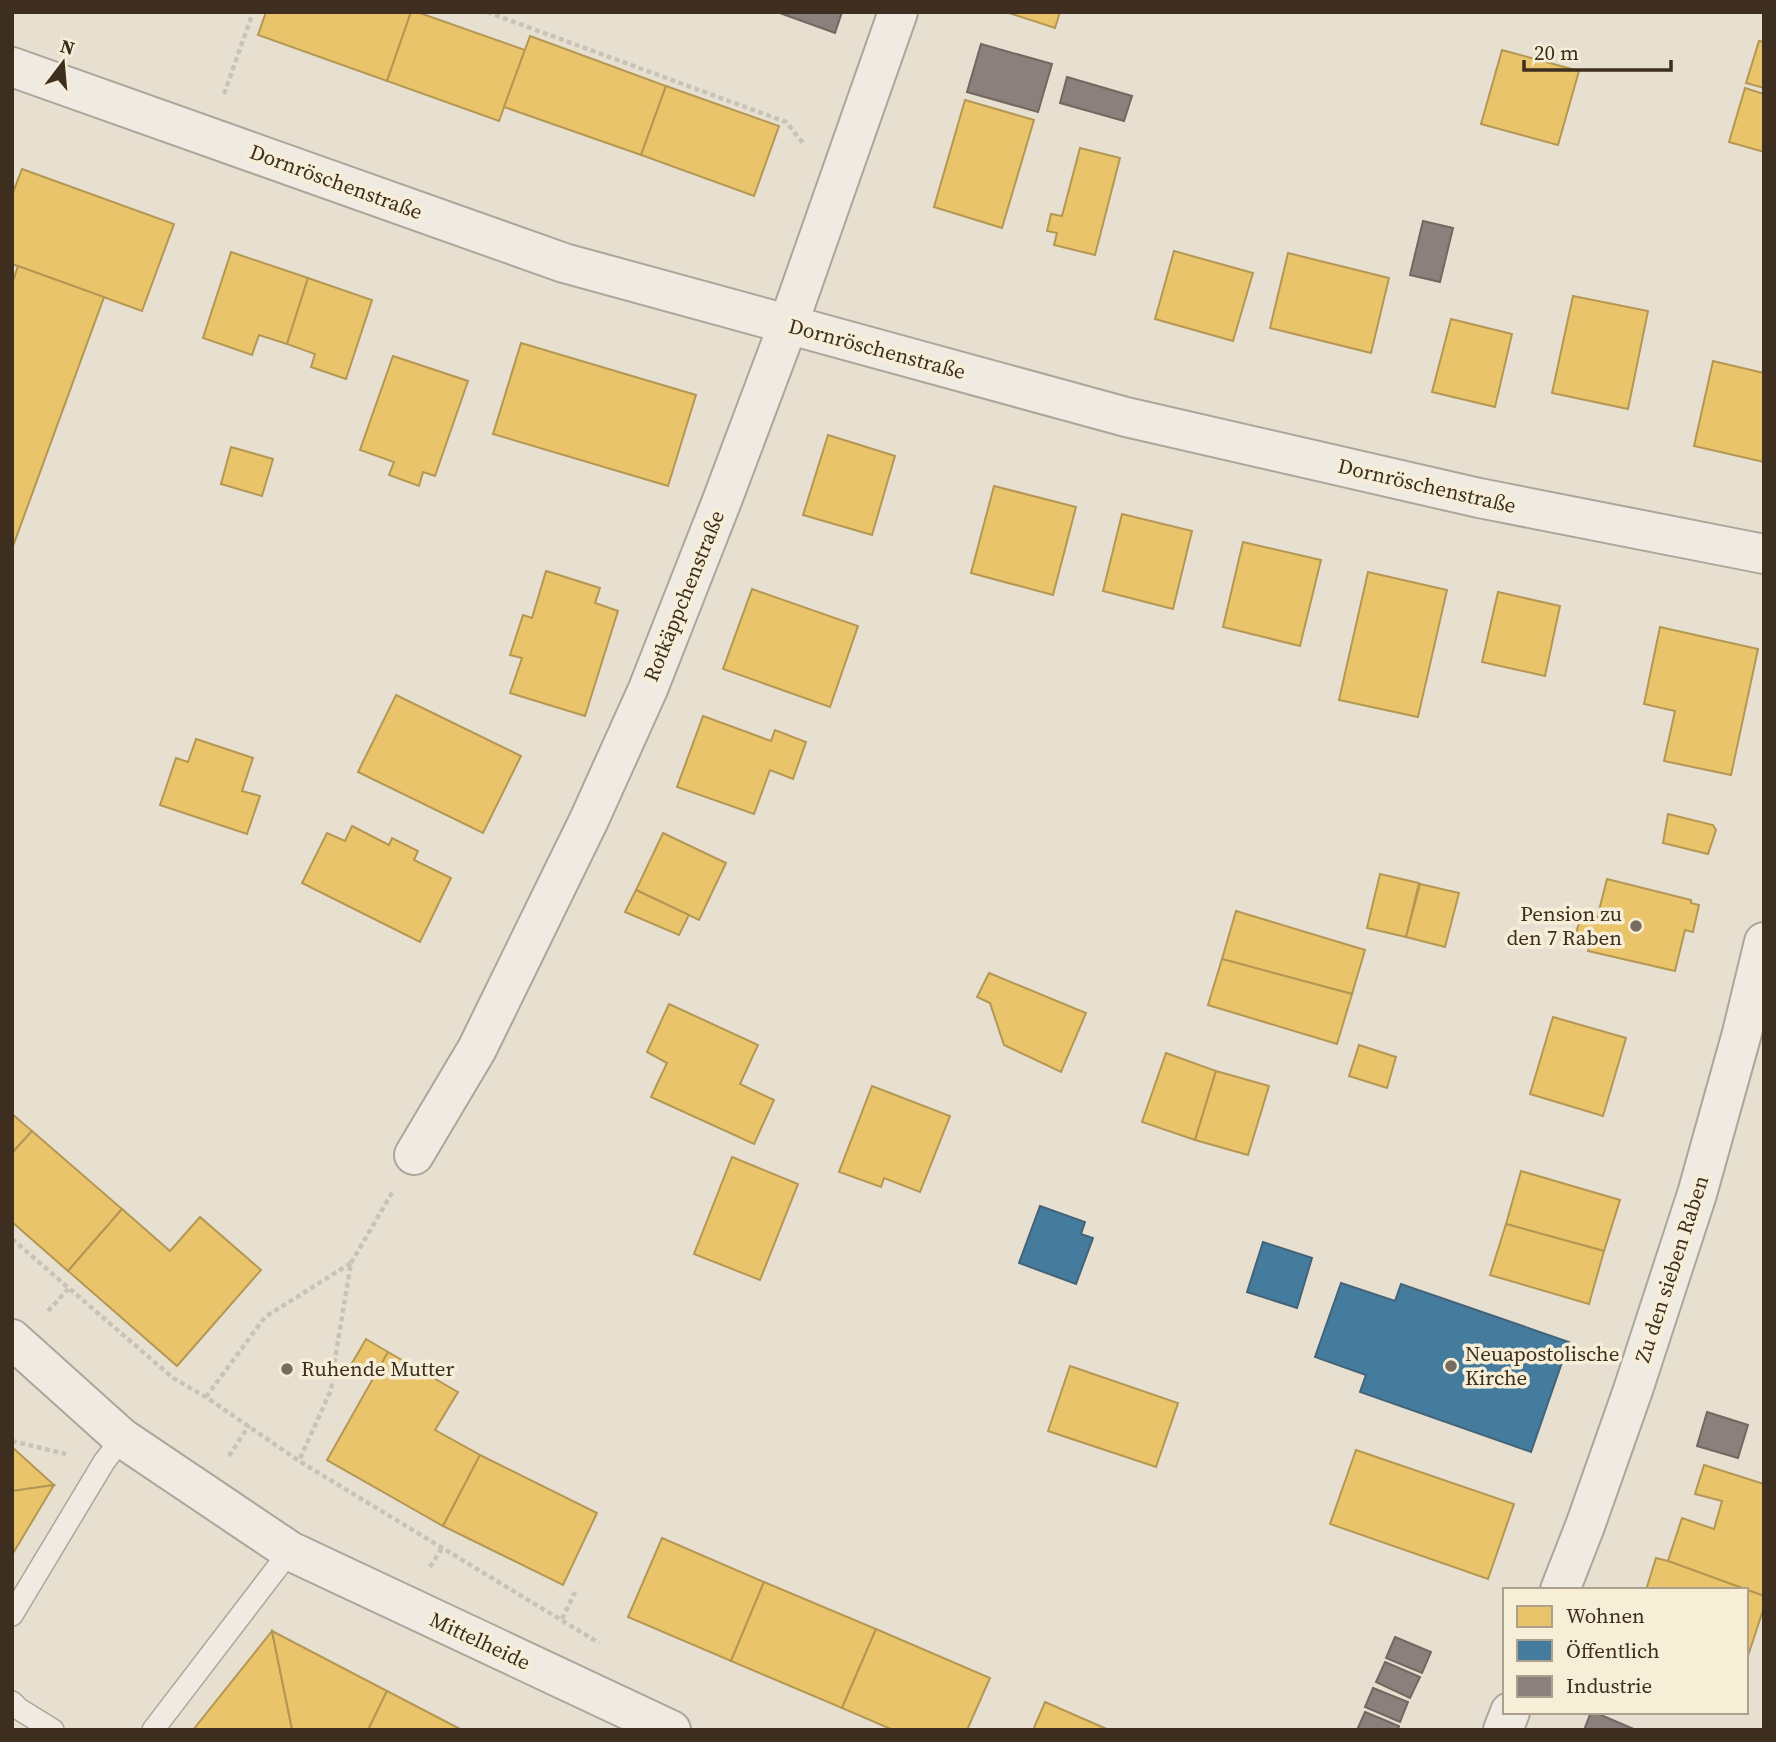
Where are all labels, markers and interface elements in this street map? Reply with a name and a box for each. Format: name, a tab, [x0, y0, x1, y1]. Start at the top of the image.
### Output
north arrow	[28, 28, 98, 98]
scale bar	[1524, 28, 1671, 72]
text: N	[57, 32, 78, 61]
text: 20 m	[1534, 38, 1579, 67]
street label: Dornröschenstraße	[246, 137, 427, 226]
street label: Dornröschenstraße	[786, 311, 969, 386]
street label: Dornröschenstraße	[1335, 451, 1519, 520]
street label: Rotkäppchenstraße	[636, 506, 731, 686]
place label: Pension zu den 7 Raben	[1506, 899, 1622, 952]
marker: Pension zu den 7 Raben	[1628, 918, 1644, 934]
street label: Zu den sieben Raben	[1628, 1171, 1716, 1366]
place label: Neuapostolische Kirche	[1465, 1339, 1619, 1392]
place label: Ruhende Mutter	[301, 1354, 455, 1383]
marker: Neuapostolische Kirche	[1443, 1358, 1459, 1374]
marker: Ruhende Mutter	[279, 1361, 295, 1377]
legend	[1503, 1588, 1748, 1714]
text: Wohnen	[1566, 1601, 1645, 1630]
street label: Mittelheide	[425, 1605, 535, 1677]
text: Öffentlich	[1566, 1636, 1660, 1665]
text: Industrie	[1566, 1671, 1652, 1700]

